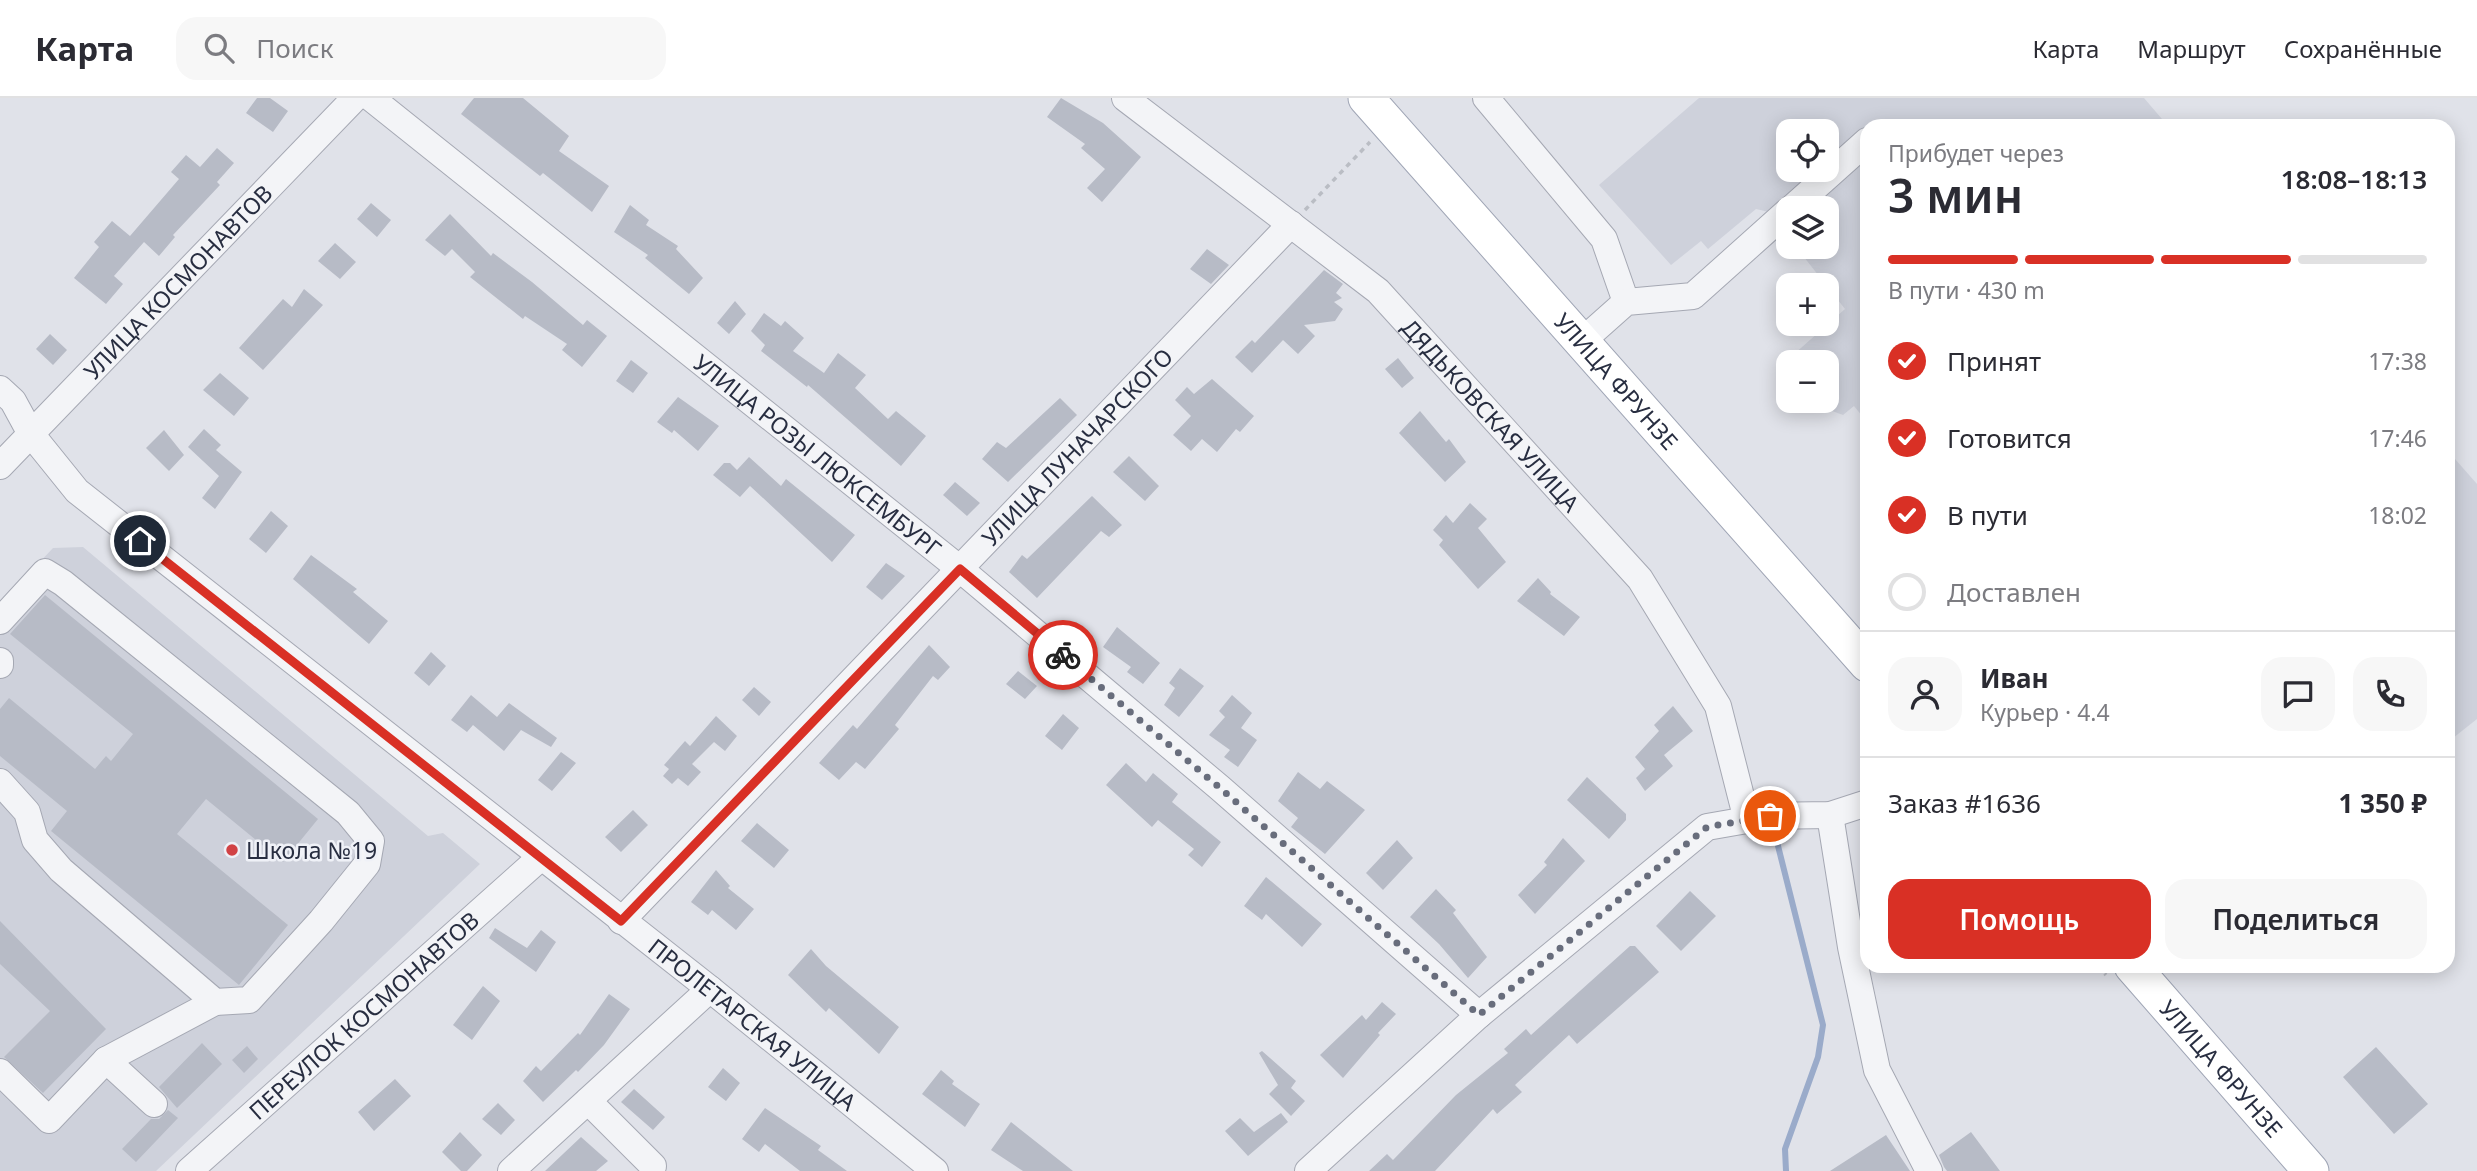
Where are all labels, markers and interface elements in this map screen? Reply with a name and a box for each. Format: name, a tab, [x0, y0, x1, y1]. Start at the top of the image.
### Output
search box	[176, 17, 666, 80]
text: Карта	[35, 26, 134, 71]
icon: search	[200, 29, 238, 67]
text: Поиск	[256, 30, 333, 66]
text: Карта	[2032, 32, 2099, 65]
text: Маршрут	[2137, 32, 2246, 65]
text: Сохранённые	[2284, 32, 2442, 65]
map controls	[1776, 119, 1839, 413]
button: locate	[1776, 119, 1839, 182]
text: Прибудет через	[1888, 137, 2064, 169]
text: 18:08–18:13	[2281, 161, 2427, 197]
text: 3 мин	[1888, 164, 2023, 226]
street label: УЛИЦА КОСМОНАВТОВ	[76, 177, 279, 386]
button: layers	[1776, 196, 1839, 259]
button: +	[1776, 273, 1839, 336]
text: В пути · 430 m	[1888, 274, 2045, 306]
street label: УЛИЦА ФРУНЗЕ	[1547, 306, 1686, 456]
street label: ДЯДЬКОВСКАЯ УЛИЦА	[1395, 312, 1587, 519]
street label: УЛИЦА ЛУНАЧАРСКОГО	[974, 341, 1180, 552]
icon: check	[1888, 342, 1926, 380]
text: Принят	[1947, 343, 2041, 379]
text: 17:38	[2368, 345, 2427, 377]
street label: УЛИЦА РОЗЫ ЛЮКСЕМБУРГ	[687, 346, 948, 564]
button: −	[1776, 350, 1839, 413]
icon: check	[1888, 419, 1926, 457]
text: Готовится	[1947, 420, 2072, 456]
text: 17:46	[2368, 422, 2427, 454]
icon: check	[1888, 496, 1926, 534]
text: В пути	[1947, 497, 2028, 533]
text: 18:02	[2368, 499, 2427, 531]
pin	[110, 511, 170, 571]
icon: home	[121, 522, 159, 560]
text: Доставлен	[1947, 574, 2081, 610]
courier	[1028, 620, 1098, 690]
icon: bike	[1044, 636, 1082, 674]
button: person	[1888, 657, 1962, 731]
button: chat	[2261, 657, 2335, 731]
button: phone	[2353, 657, 2427, 731]
text: Иван	[1980, 660, 2049, 696]
text: Курьер · 4.4	[1980, 696, 2110, 728]
text: Заказ #1636	[1888, 785, 2041, 821]
text: 1 350 ₽	[2338, 785, 2427, 821]
pin	[1740, 786, 1800, 846]
icon: bag	[1751, 797, 1789, 835]
place label: Школа №19	[246, 834, 377, 866]
marker: Школа №19	[224, 842, 240, 858]
button: Помощь	[1888, 879, 2151, 959]
button: Поделиться	[2165, 879, 2427, 959]
street label: ПЕРЕУЛОК КОСМОНАВТОВ	[242, 904, 486, 1127]
street label: ПРОЛЕТАРСКАЯ УЛИЦА	[642, 931, 864, 1118]
street label: УЛИЦА ФРУНЗЕ	[2153, 993, 2290, 1144]

